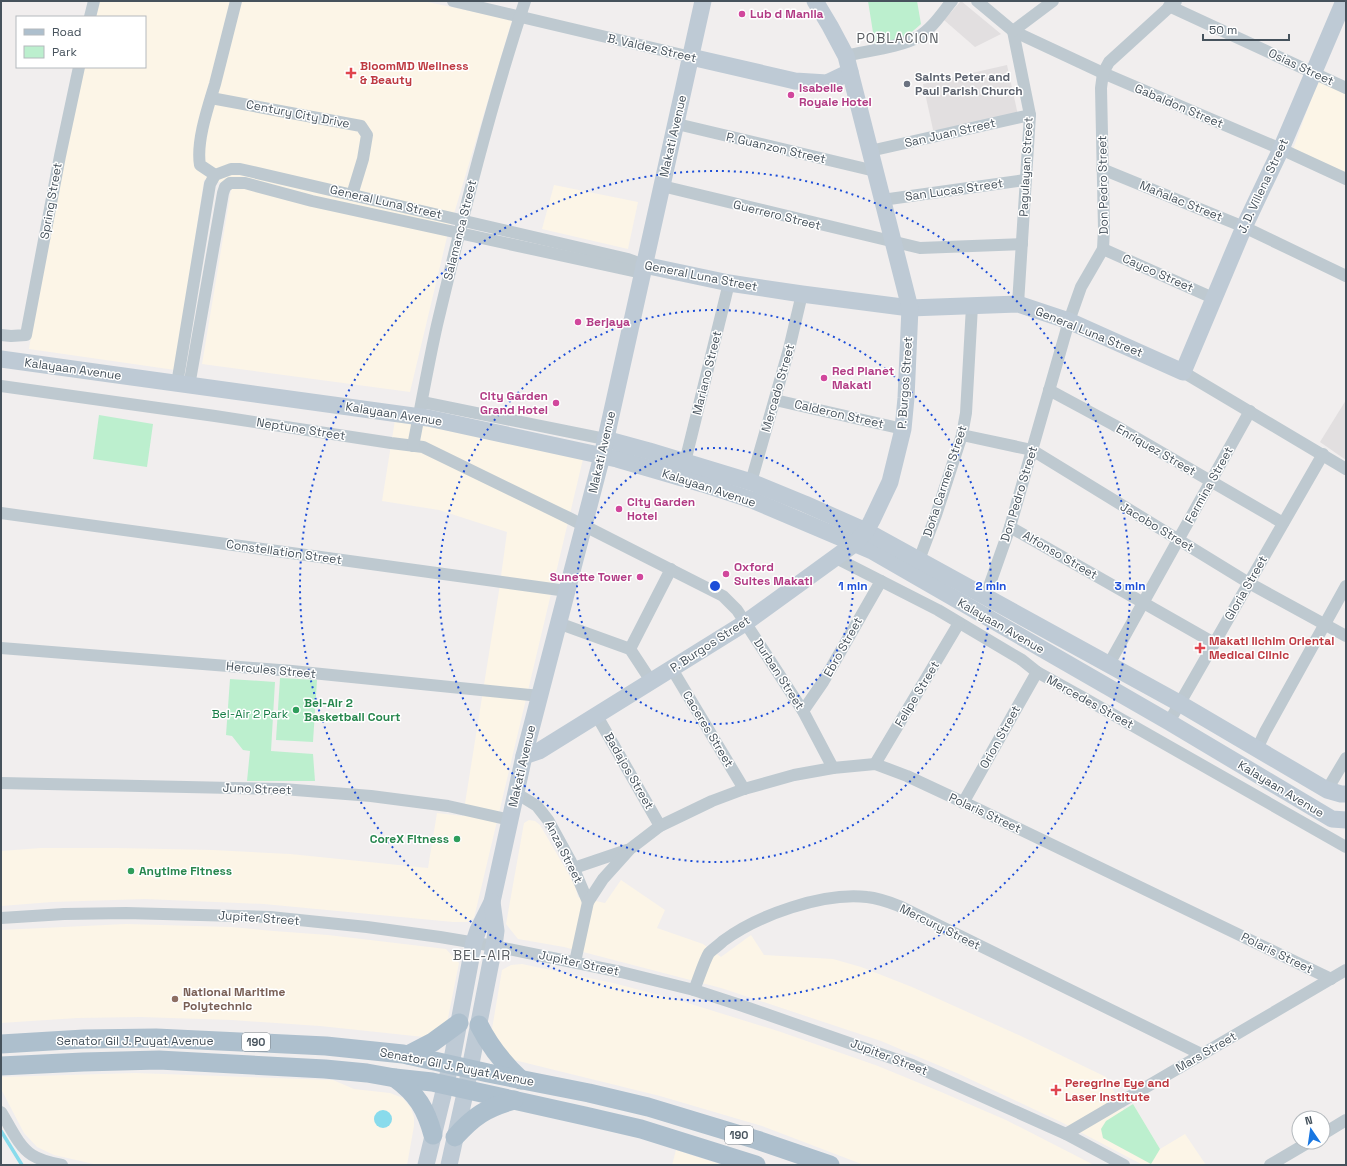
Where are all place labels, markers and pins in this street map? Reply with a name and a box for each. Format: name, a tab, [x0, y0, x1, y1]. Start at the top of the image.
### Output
place label: Lub d Manila	[750, 6, 824, 22]
marker: Lub d Manila	[737, 9, 747, 19]
place label: BloomMD Wellness & Beauty	[360, 58, 469, 88]
marker: BloomMD Wellness & Beauty	[345, 67, 357, 79]
place label: Saints Peter and Paul Parish Church	[915, 69, 1023, 99]
marker: Saints Peter and Paul Parish Church	[902, 79, 912, 89]
place label: Isabelle Royale Hotel	[799, 80, 872, 110]
marker: Isabelle Royale Hotel	[786, 90, 796, 100]
place label: Berjaya	[586, 314, 630, 330]
marker: Berjaya	[573, 317, 583, 327]
place label: Red Planet Makati	[832, 363, 894, 393]
marker: Red Planet Makati	[819, 373, 829, 383]
place label: City Garden Grand Hotel	[480, 388, 548, 418]
marker: City Garden Grand Hotel	[551, 398, 561, 408]
place label: City Garden Hotel	[627, 494, 695, 524]
marker: City Garden Hotel	[614, 504, 624, 514]
place label: Oxford Suites Makati	[734, 559, 813, 589]
place label: Sunette Tower	[550, 569, 632, 585]
marker: Oxford Suites Makati	[721, 569, 731, 579]
marker: Sunette Tower	[635, 572, 645, 582]
centre of rings	[708, 579, 722, 593]
place label: Makati Ilchim Oriental Medical Clinic	[1209, 633, 1334, 663]
marker: Makati Ilchim Oriental Medical Clinic	[1194, 642, 1206, 654]
place label: Bel-Air 2 Basketball Court	[304, 695, 400, 725]
marker: Bel-Air 2 Basketball Court	[291, 705, 301, 715]
place label: CoreX Fitness	[370, 831, 449, 847]
marker: CoreX Fitness	[452, 834, 462, 844]
place label: Anytime Fitness	[139, 863, 232, 879]
marker: Anytime Fitness	[126, 866, 136, 876]
place label: National Maritime Polytechnic	[183, 984, 285, 1014]
marker: National Maritime Polytechnic	[170, 994, 180, 1004]
place label: Peregrine Eye and Laser Institute	[1065, 1075, 1169, 1105]
marker: Peregrine Eye and Laser Institute	[1050, 1084, 1062, 1096]

